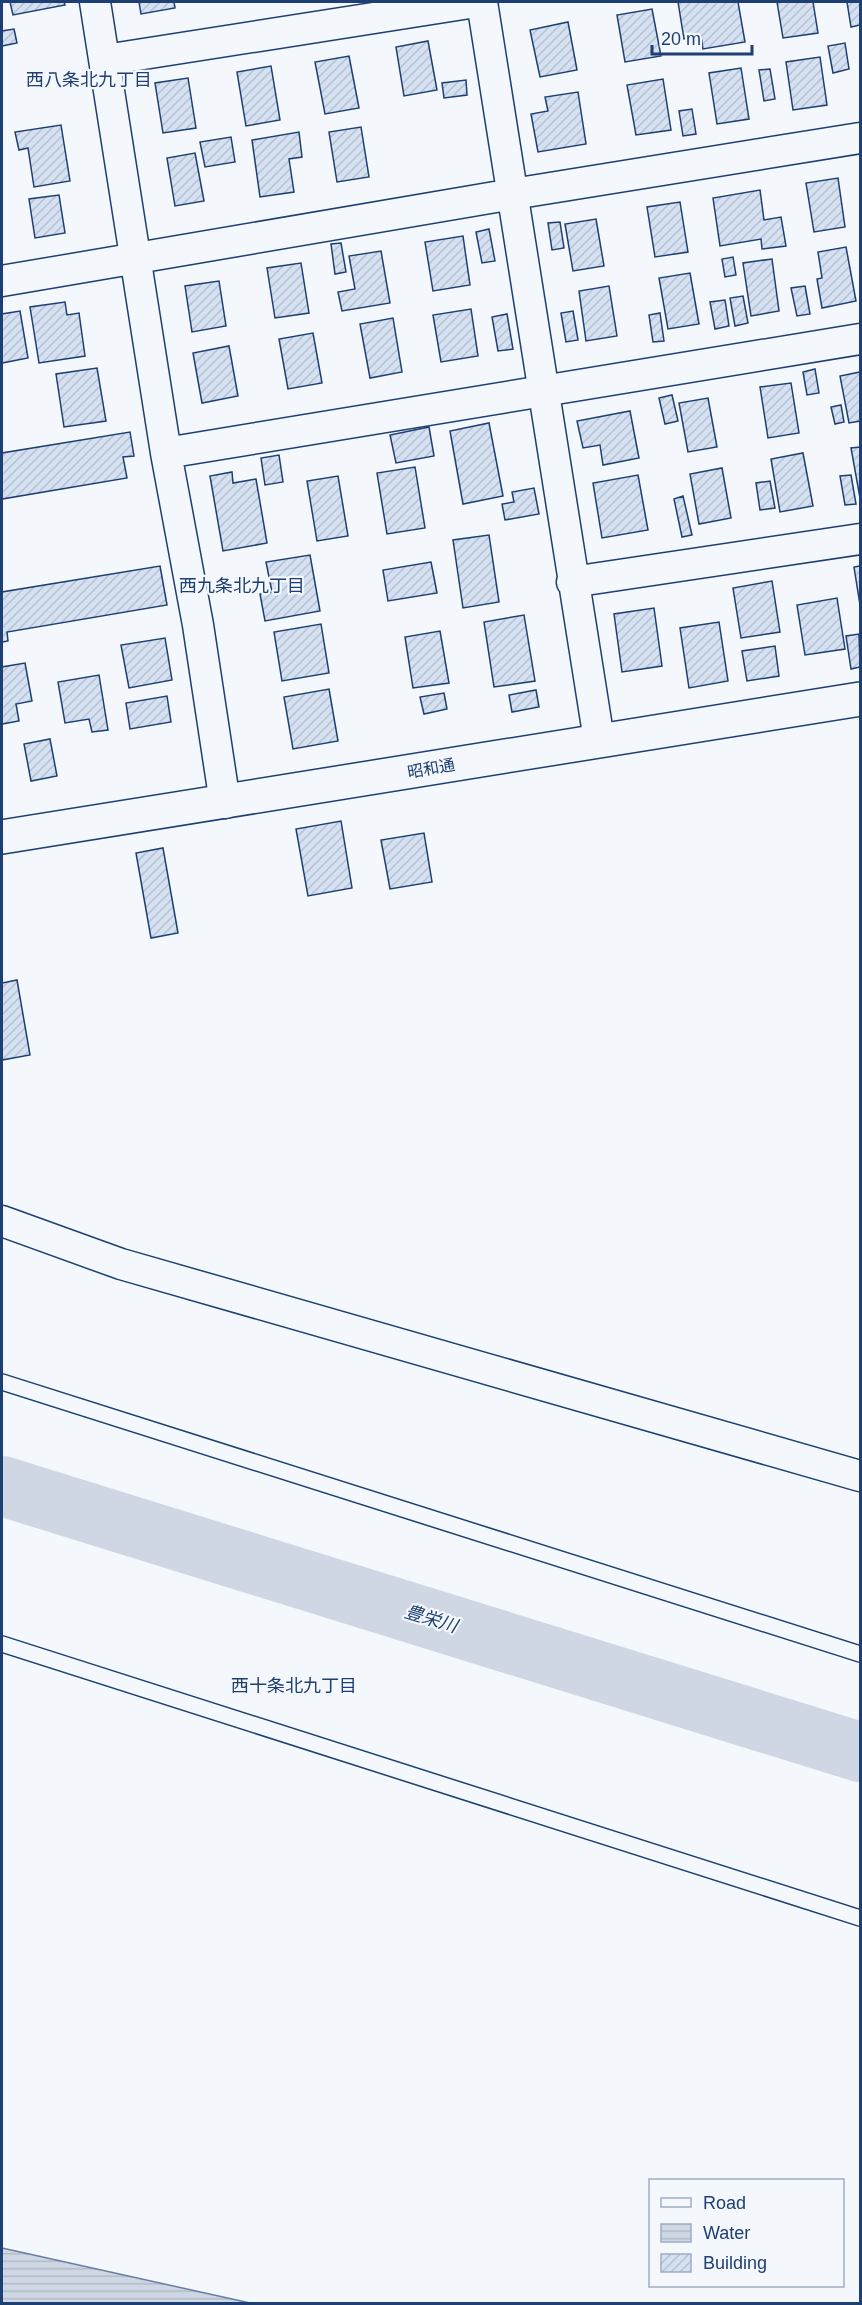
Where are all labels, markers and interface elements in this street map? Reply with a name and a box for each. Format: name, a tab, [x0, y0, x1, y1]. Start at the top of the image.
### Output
scale bar	[652, 18, 752, 56]
text: 20 m	[661, 29, 701, 49]
district label: 西八条北九丁目	[26, 70, 152, 90]
district label: 西九条北九丁目	[179, 576, 305, 596]
street label: 昭和通	[406, 756, 456, 781]
water label: 豊栄川	[402, 1602, 462, 1637]
district label: 西十条北九丁目	[231, 1676, 357, 1696]
legend	[649, 2179, 844, 2287]
text: Road	[703, 2193, 746, 2213]
text: Water	[703, 2223, 750, 2243]
text: Building	[703, 2253, 767, 2273]

